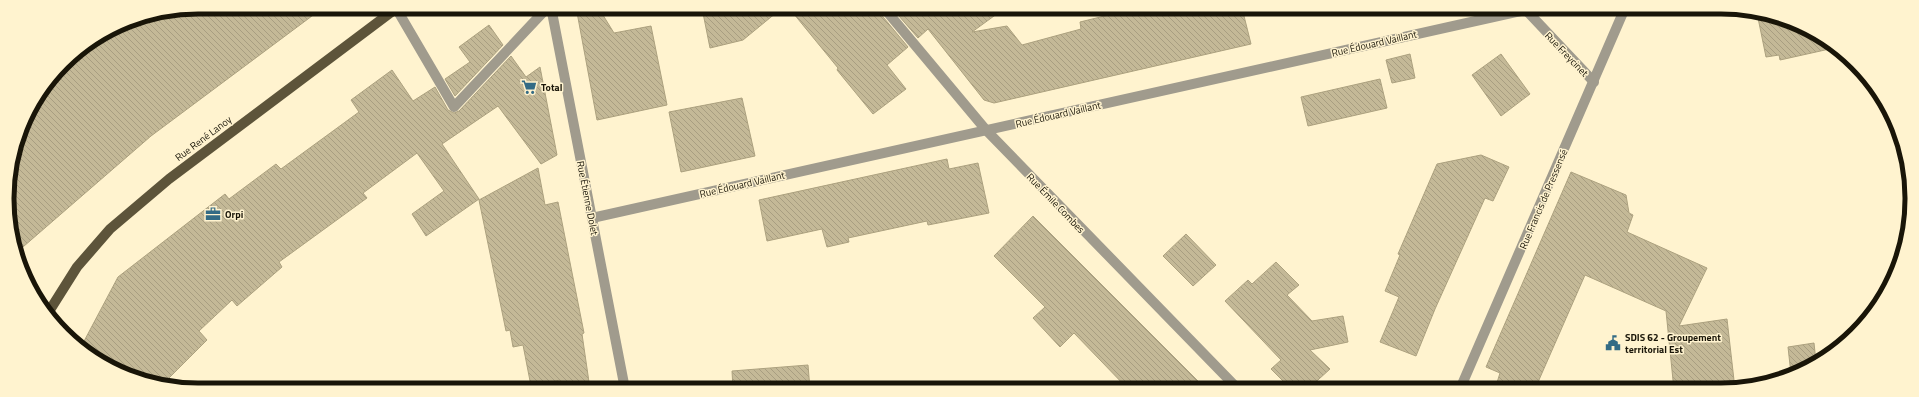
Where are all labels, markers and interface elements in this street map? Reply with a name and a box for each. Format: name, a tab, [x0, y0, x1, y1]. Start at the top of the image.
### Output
street label: Rue Édouard Vaillant	[1330, 26, 1419, 61]
street label: Rue Freycinet	[1541, 29, 1592, 81]
supermarket icon: Total	[520, 78, 538, 96]
place label: Total	[541, 80, 563, 95]
street label: Rue Édouard Vaillant	[1014, 97, 1103, 132]
street label: Rue René Lanoy	[172, 112, 235, 165]
street label: Rue Francis de Pressensé	[1516, 147, 1571, 252]
street label: Rue Étienne Dolet	[573, 160, 602, 237]
street label: Rue Édouard Vaillant	[698, 167, 787, 202]
street label: Rue Émile Combes	[1023, 170, 1088, 237]
office icon: Orpi	[204, 205, 222, 223]
place label: Orpi	[225, 207, 243, 222]
place label: SDIS 62 - Groupement territorial Est	[1625, 330, 1721, 357]
public building icon: SDIS 62 - Groupement territorial Est	[1604, 334, 1622, 352]

